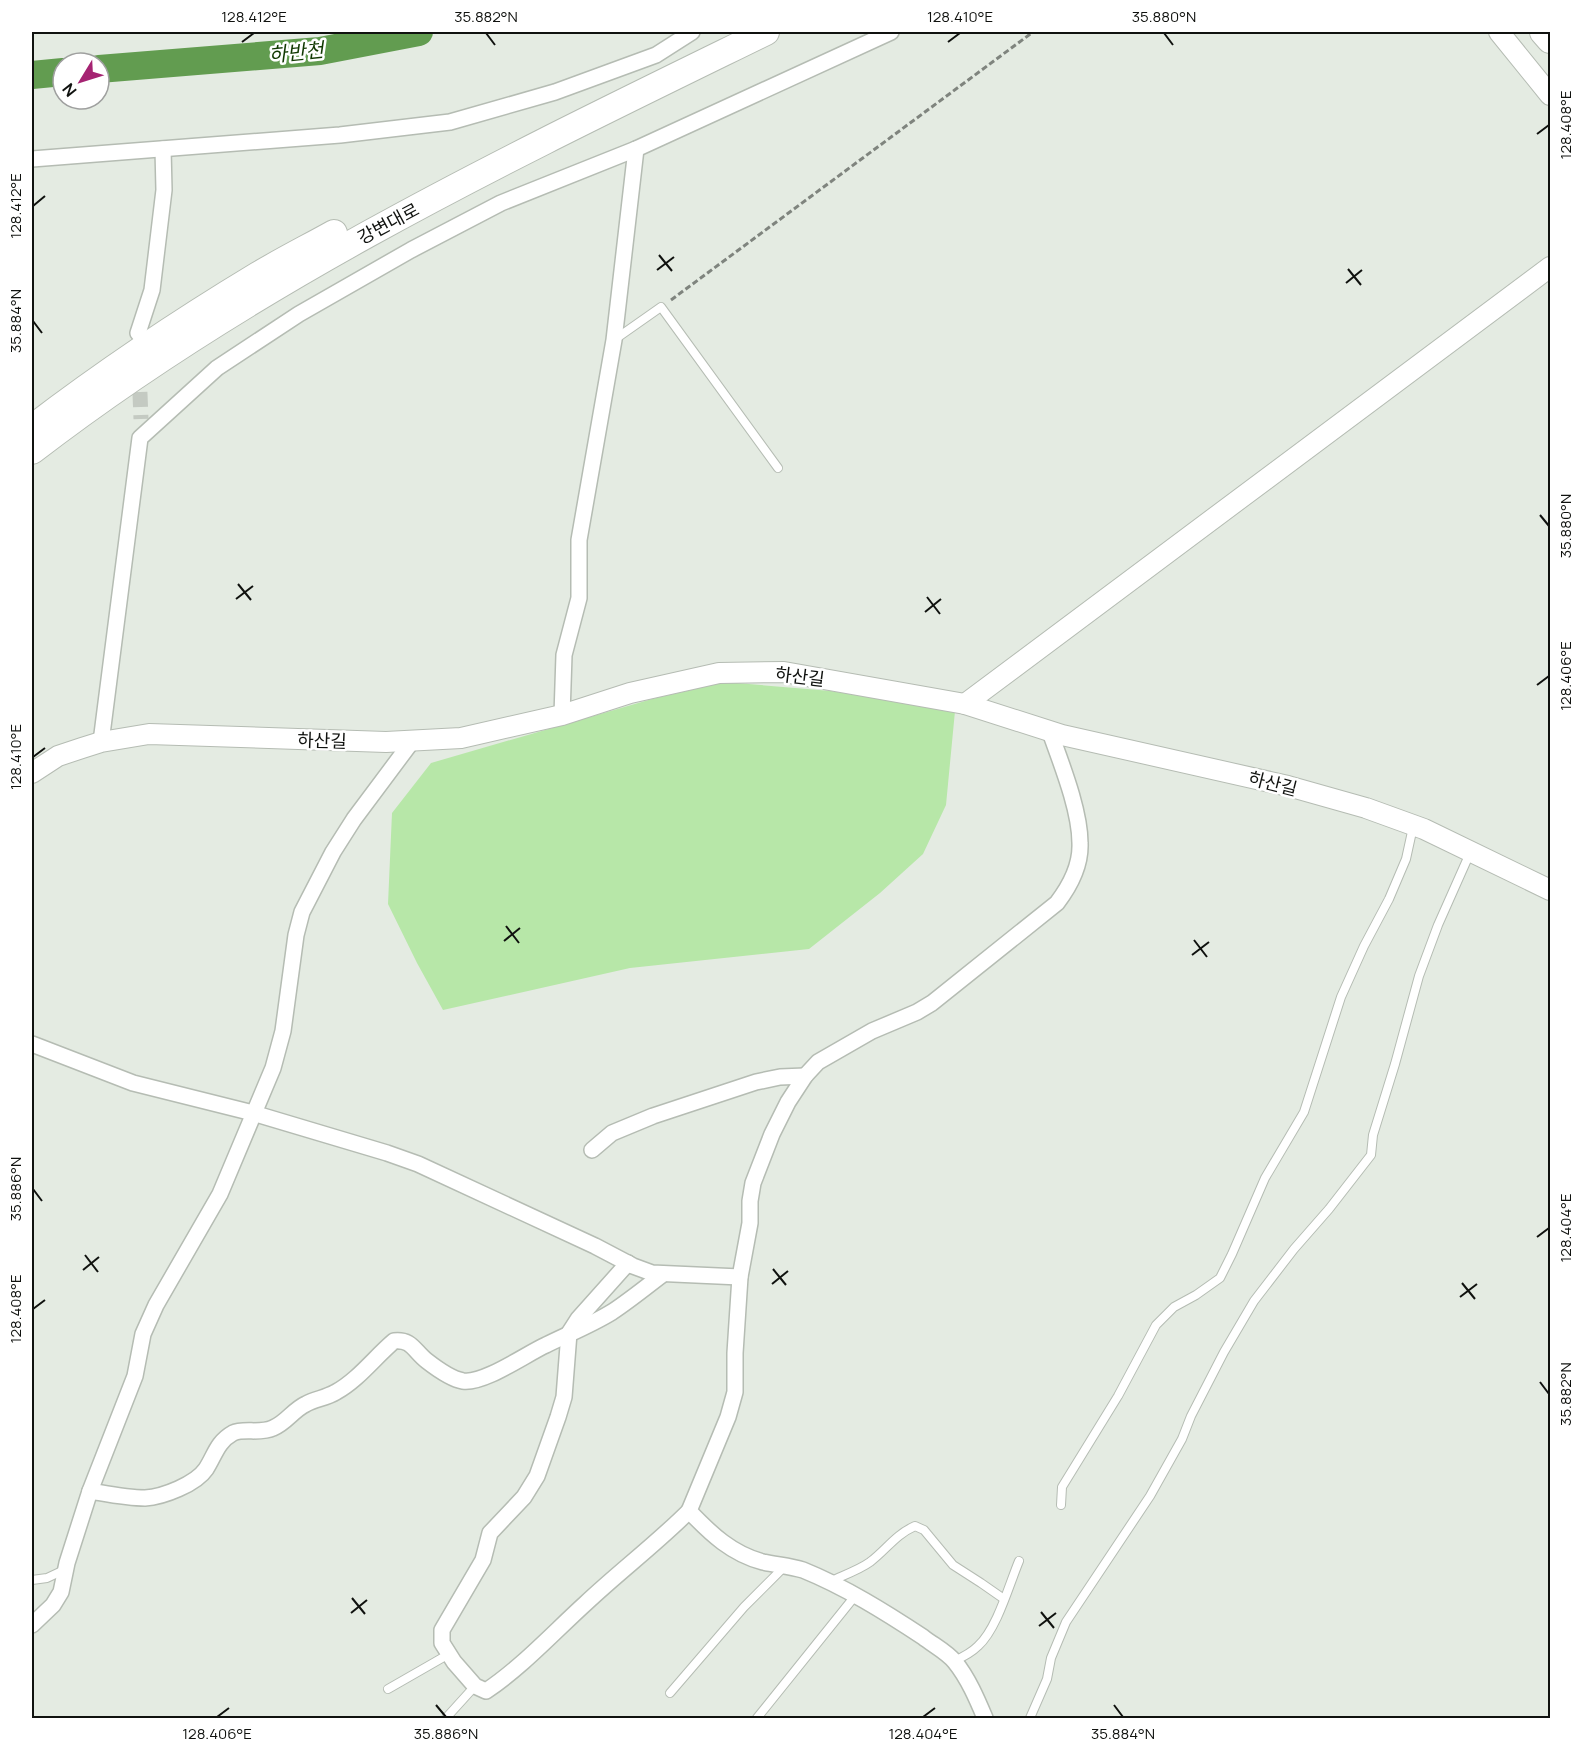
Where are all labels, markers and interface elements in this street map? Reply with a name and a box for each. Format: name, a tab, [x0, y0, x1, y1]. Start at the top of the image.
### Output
text: 128.412°E	[221, 6, 287, 27]
text: 35.882°N	[454, 6, 518, 27]
text: 128.410°E	[927, 6, 993, 27]
text: 35.880°N	[1132, 6, 1196, 27]
water label: 하반천	[267, 35, 327, 68]
north arrow	[51, 51, 111, 111]
text: N	[57, 79, 81, 102]
text: 128.408°E	[1555, 91, 1576, 159]
text: 128.412°E	[5, 173, 26, 239]
street label: 강변대로	[353, 197, 423, 249]
text: 35.884°N	[5, 289, 26, 353]
text: 35.880°N	[1555, 494, 1576, 558]
text: 128.406°E	[1555, 641, 1576, 711]
street label: 하산길	[774, 661, 826, 691]
text: 128.410°E	[5, 724, 26, 790]
street label: 하산길	[297, 727, 347, 753]
street label: 하산길	[1246, 765, 1300, 801]
text: 35.886°N	[5, 1157, 26, 1221]
text: 128.404°E	[1555, 1193, 1576, 1263]
text: 128.408°E	[5, 1275, 26, 1343]
text: 35.882°N	[1555, 1362, 1576, 1426]
text: 128.406°E	[182, 1723, 252, 1744]
text: 35.886°N	[414, 1723, 478, 1744]
text: 128.404°E	[888, 1723, 958, 1744]
text: 35.884°N	[1091, 1723, 1155, 1744]

